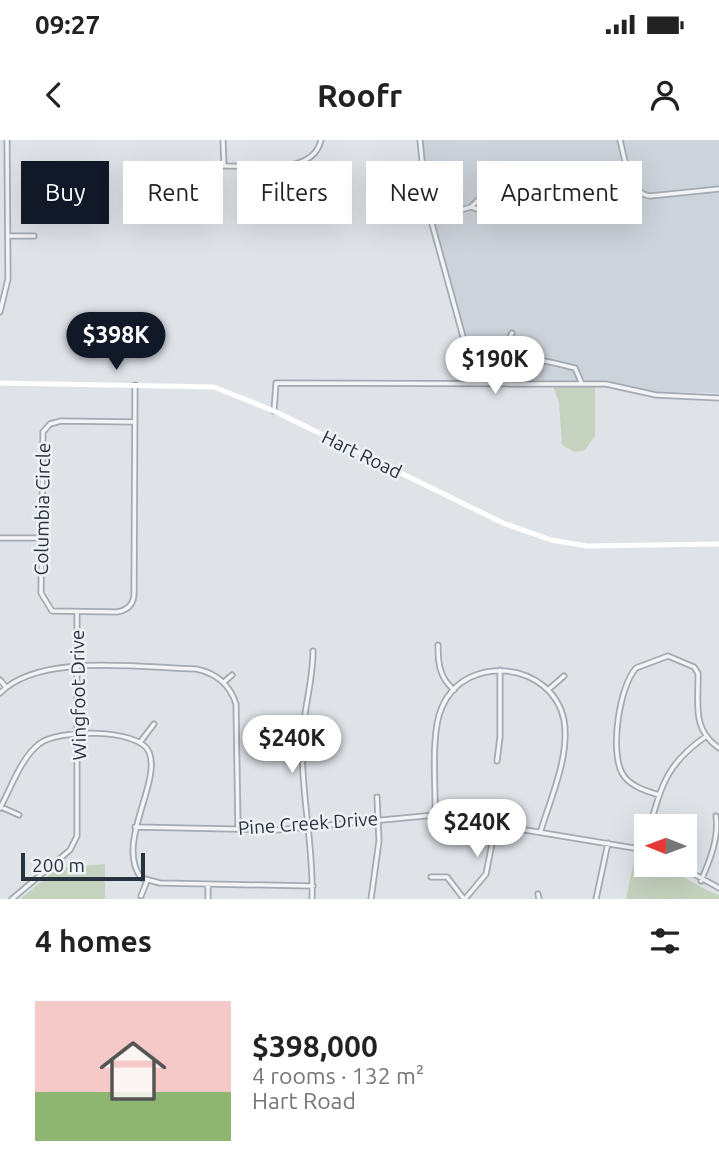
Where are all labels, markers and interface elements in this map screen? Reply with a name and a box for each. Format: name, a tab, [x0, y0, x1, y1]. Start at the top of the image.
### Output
text: 09:27	[35, 10, 100, 39]
icon: back	[35, 76, 73, 114]
icon: person	[646, 76, 684, 114]
text: Roofr	[317, 77, 402, 113]
chip: Buy	[21, 161, 109, 224]
chip: Rent	[123, 161, 223, 224]
chip: Filters	[237, 161, 352, 224]
chip: New	[366, 161, 463, 224]
chip: Apartment	[477, 161, 642, 224]
pin: $398K	[67, 313, 165, 372]
text: $398K	[82, 322, 150, 347]
pin: $190K	[446, 336, 544, 396]
text: $190K	[461, 346, 529, 371]
street label: Hart Road	[319, 425, 405, 483]
street label: Columbia Circle	[30, 443, 54, 575]
street label: Wingfoot Drive	[66, 630, 90, 760]
pin: $240K	[243, 716, 341, 775]
text: $240K	[258, 725, 326, 750]
pin: $240K	[428, 800, 526, 859]
street label: Pine Creek Drive	[237, 807, 379, 839]
text: $240K	[443, 809, 511, 834]
north arrow	[634, 814, 696, 877]
map controls	[634, 814, 697, 877]
scale bar	[21, 850, 145, 882]
text: 200 m	[32, 854, 85, 876]
icon: filters	[646, 922, 684, 960]
text: 4 homes	[35, 924, 152, 958]
icon: home	[91, 1029, 175, 1113]
text: $398,000	[252, 1029, 378, 1063]
text: 4 rooms · 132 m²	[252, 1063, 424, 1088]
text: Hart Road	[252, 1088, 356, 1113]

